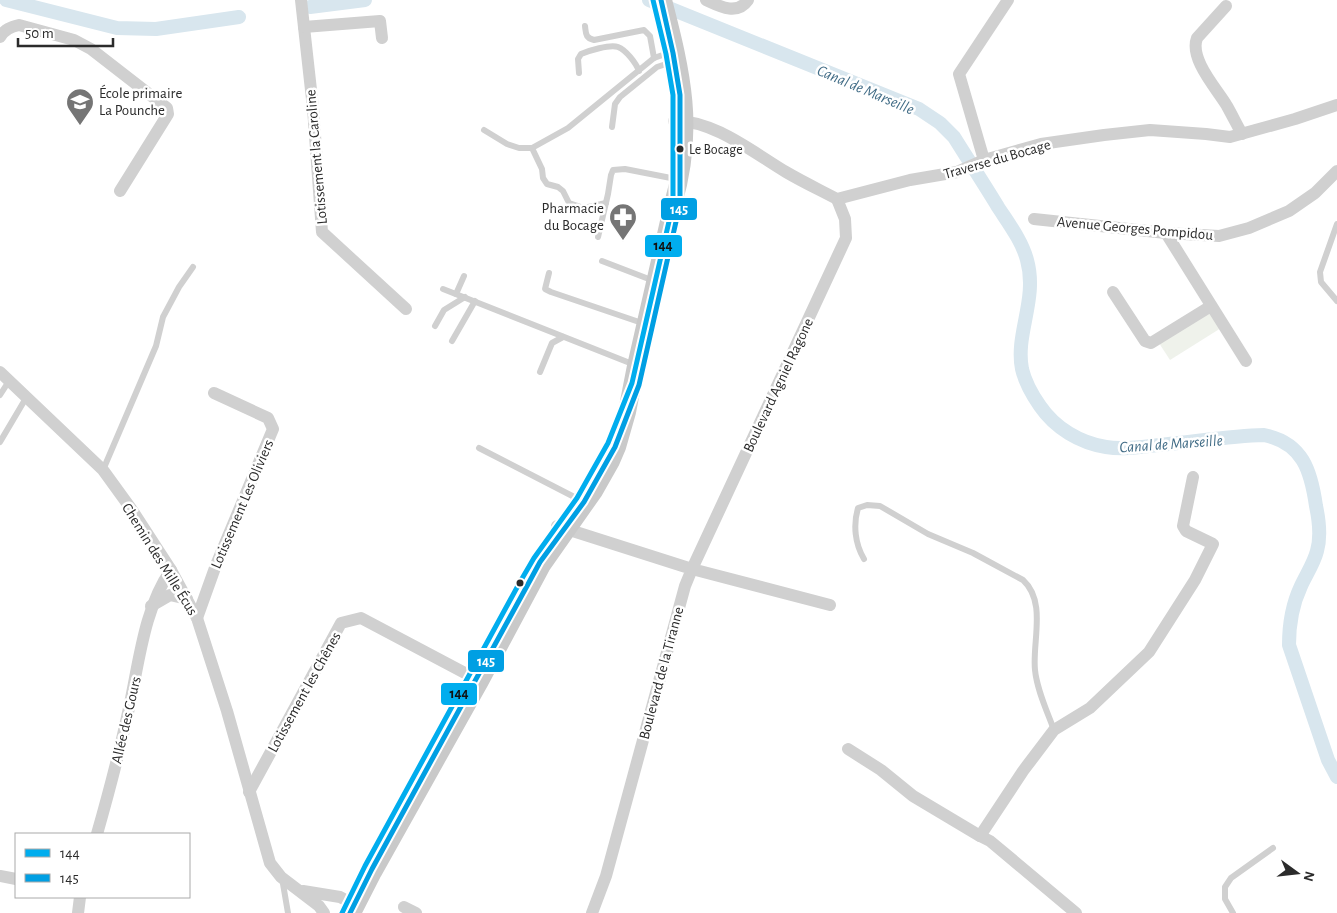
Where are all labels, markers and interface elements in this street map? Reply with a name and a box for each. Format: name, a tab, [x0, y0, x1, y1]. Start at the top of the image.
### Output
scale bar	[18, 15, 112, 47]
text: 50 m	[25, 26, 54, 41]
water label: Canal de Marseille	[815, 62, 916, 118]
place label: École primaire La Pounche	[99, 84, 182, 118]
school or university icon: École primaire La Pounche	[65, 87, 95, 126]
street label: Lotissement la Caroline	[303, 89, 330, 225]
street label: Traverse du Bocage	[942, 137, 1052, 182]
place label: Le Bocage	[689, 143, 743, 157]
marker: Le Bocage	[675, 144, 685, 154]
line badge: 145	[660, 197, 698, 221]
place label: Pharmacie du Bocage	[542, 201, 604, 233]
pharmacy icon: Pharmacie du Bocage	[608, 202, 638, 241]
text: 145	[670, 203, 688, 217]
street label: Avenue Georges Pompidou	[1056, 214, 1214, 243]
line badge: 144	[644, 234, 683, 258]
text: 144	[653, 239, 673, 253]
street label: Boulevard Agniel Ragone	[741, 316, 816, 455]
water label: Canal de Marseille	[1119, 432, 1223, 456]
street label: Lotissement Les Oliviers	[208, 437, 276, 571]
street label: Chemin des Mille Écus	[119, 499, 202, 618]
unlabelled marker	[515, 578, 525, 588]
street label: Boulevard de la Tiranne	[637, 605, 686, 741]
street label: Lotissement les Chênes	[265, 630, 344, 755]
line badge: 145	[467, 649, 505, 673]
text: 145	[477, 655, 495, 669]
street label: Allée des Gours	[109, 675, 144, 765]
line badge: 144	[440, 682, 478, 706]
text: 144	[449, 687, 469, 701]
legend	[15, 833, 190, 898]
text: 144	[60, 846, 80, 861]
north arrow	[1272, 848, 1322, 898]
text: N	[1301, 870, 1317, 883]
text: 145	[60, 871, 79, 886]

